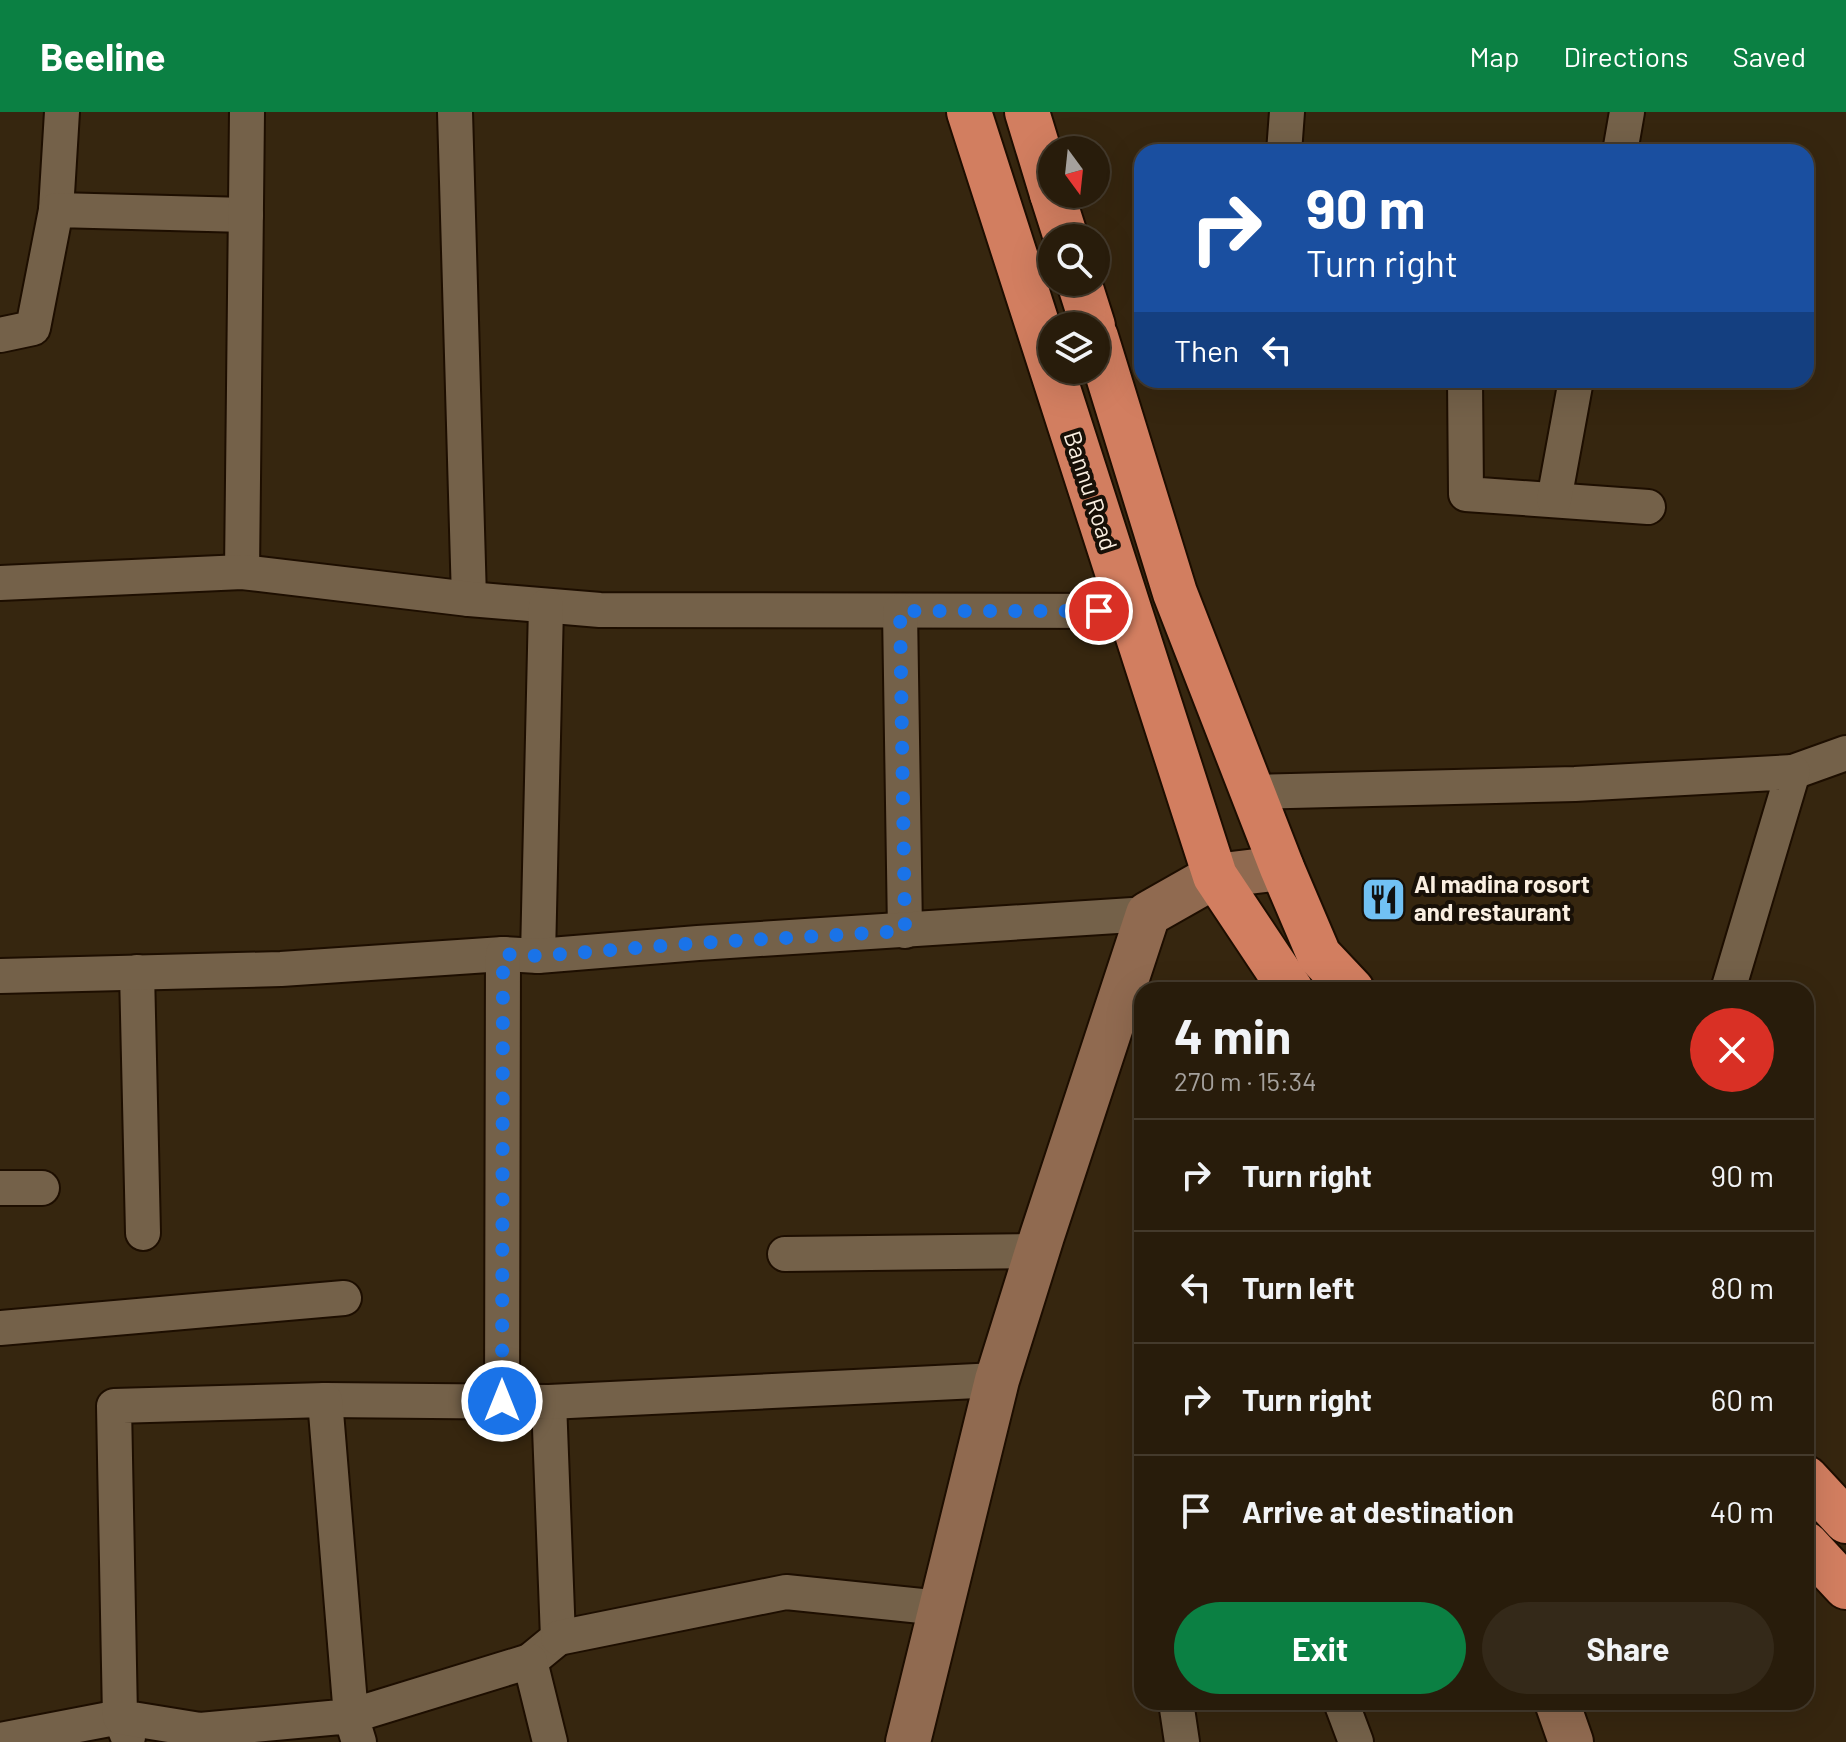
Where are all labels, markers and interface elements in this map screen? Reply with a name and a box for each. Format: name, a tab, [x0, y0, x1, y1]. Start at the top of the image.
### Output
text: Beeline	[40, 33, 165, 79]
text: Map	[1470, 39, 1519, 73]
text: Directions	[1563, 39, 1689, 73]
text: Saved	[1733, 39, 1806, 73]
north arrow	[1038, 136, 1110, 208]
map controls	[1038, 136, 1110, 384]
text: 90 m	[1306, 173, 1426, 240]
icon: right	[1174, 176, 1278, 280]
button: search	[1038, 224, 1110, 296]
text: Turn right	[1306, 241, 1458, 284]
button: layers	[1038, 312, 1110, 384]
icon: left	[1255, 328, 1299, 372]
text: Then	[1174, 332, 1239, 368]
street label: Bannu Road	[1059, 427, 1124, 554]
pin	[1065, 577, 1133, 645]
icon: arrive	[1077, 589, 1121, 633]
place label: Al madina rosort and restaurant	[1414, 869, 1590, 926]
restaurant icon: Al madina rosort and restaurant	[1359, 875, 1407, 923]
text: 4 min	[1174, 1006, 1291, 1064]
button: close	[1690, 1008, 1774, 1092]
text: 270 m · 15:34	[1174, 1065, 1316, 1096]
icon: right	[1174, 1153, 1218, 1197]
text: Turn right	[1242, 1157, 1372, 1193]
text: 90 m	[1711, 1157, 1774, 1193]
icon: left	[1174, 1265, 1218, 1309]
text: Turn left	[1242, 1269, 1355, 1305]
text: 80 m	[1711, 1269, 1774, 1305]
position arrow	[460, 1359, 544, 1443]
icon: right	[1174, 1377, 1218, 1421]
text: Turn right	[1242, 1381, 1372, 1417]
text: 60 m	[1711, 1381, 1774, 1417]
icon: arrive	[1174, 1489, 1218, 1533]
text: Arrive at destination	[1242, 1493, 1514, 1529]
text: 40 m	[1710, 1493, 1774, 1529]
button: Exit	[1174, 1602, 1466, 1694]
button: Share	[1482, 1602, 1774, 1694]

